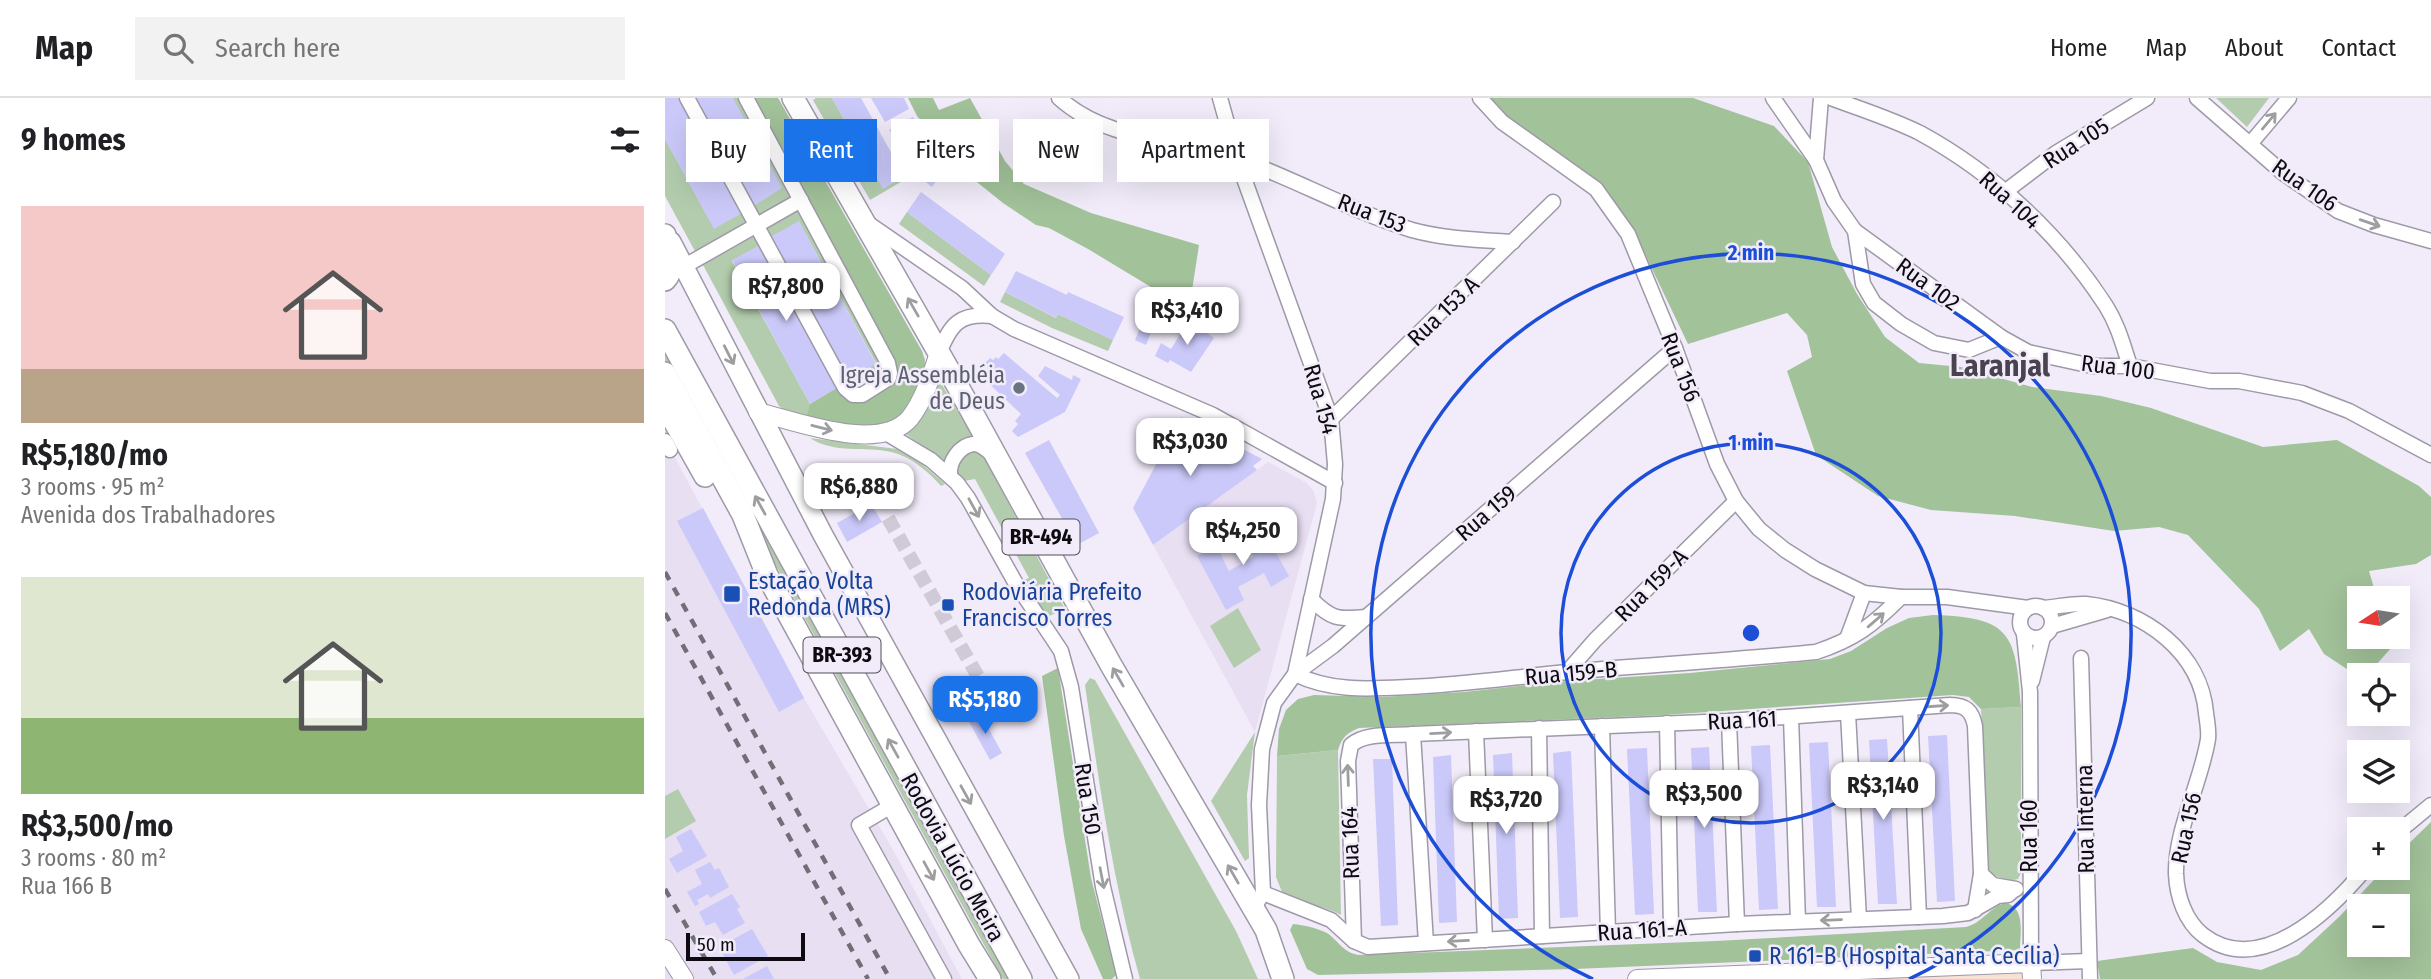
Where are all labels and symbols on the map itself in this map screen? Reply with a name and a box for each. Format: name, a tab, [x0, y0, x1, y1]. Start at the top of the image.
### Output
street label: Rua 105	[2038, 111, 2114, 175]
one-way arrow	[2261, 112, 2277, 130]
street label: Rua 106	[2267, 152, 2343, 218]
street label: Rua 104	[1973, 165, 2047, 235]
street label: Rua 153	[1334, 187, 1410, 239]
one-way arrow	[2359, 218, 2381, 230]
text: 2 min	[1727, 240, 1774, 266]
street label: Rua 102	[1891, 251, 1965, 317]
pin: R$7,800	[721, 264, 851, 323]
street label: Rua 153 A	[1401, 270, 1485, 352]
pin: R$3,410	[1122, 288, 1252, 347]
one-way arrow	[906, 297, 919, 318]
street label: Rua 156	[1655, 328, 1707, 406]
one-way arrow	[723, 344, 736, 365]
district label: Laranjal	[1950, 348, 2051, 384]
street label: Rua 100	[2079, 349, 2157, 385]
place label: Igreja Assembléia de Deus	[840, 361, 1005, 415]
street label: Rua 154	[1298, 361, 1344, 437]
marker: Igreja Assembléia de Deus	[1011, 380, 1027, 396]
pin: R$3,030	[1125, 418, 1255, 478]
one-way arrow	[810, 422, 832, 435]
text: 1 min	[1728, 430, 1774, 456]
pin: R$6,880	[794, 464, 924, 523]
street label: Rua 159	[1450, 479, 1522, 547]
one-way arrow	[753, 496, 767, 516]
one-way arrow	[968, 497, 981, 518]
pin: R$4,250	[1178, 508, 1308, 567]
road number: BR-494	[1003, 520, 1079, 555]
street label: Rua 159-A	[1609, 543, 1693, 627]
place label: Estação Volta Redonda (MRS)	[748, 567, 891, 621]
place label: Rodoviária Prefeito Francisco Torres	[962, 578, 1142, 632]
marker: Estação Volta Redonda (MRS)	[722, 584, 742, 604]
north arrow	[2347, 586, 2410, 649]
marker: Rodoviária Prefeito Francisco Torres	[940, 597, 956, 613]
one-way arrow	[1867, 612, 1885, 628]
centre of rings	[1739, 621, 1763, 645]
road number: BR-393	[803, 638, 881, 672]
street label: Rua 159-B	[1524, 655, 1618, 691]
one-way arrow	[1111, 668, 1125, 688]
pin: R$5,180	[920, 676, 1050, 736]
one-way arrow	[1926, 699, 1948, 712]
street label: Rua 161	[1707, 704, 1777, 736]
one-way arrow	[1430, 726, 1453, 739]
one-way arrow	[886, 738, 899, 759]
street label: Rua 150	[1068, 761, 1108, 837]
pin: R$3,140	[1818, 762, 1948, 822]
one-way arrow	[1341, 763, 1355, 786]
street label: Rua Interna	[2070, 764, 2100, 874]
street label: Rodovia Lúcio Meira	[895, 768, 1011, 946]
pin: R$3,500	[1639, 770, 1769, 830]
pin: R$3,720	[1441, 776, 1571, 836]
one-way arrow	[959, 784, 973, 804]
street label: Rua 156	[2165, 790, 2207, 866]
street label: Rua 160	[2015, 799, 2043, 873]
street label: Rua 164	[1335, 806, 1365, 880]
one-way arrow	[923, 860, 936, 881]
one-way arrow	[1225, 864, 1239, 884]
one-way arrow	[1096, 866, 1109, 889]
street label: Rua 161-A	[1596, 913, 1688, 947]
one-way arrow	[1820, 913, 1843, 927]
scale bar	[686, 930, 805, 962]
one-way arrow	[1446, 935, 1469, 948]
place label: R 161-B (Hospital Santa Cecília)	[1769, 942, 2059, 970]
marker: R 161-B (Hospital Santa Cecília)	[1747, 948, 1763, 964]

